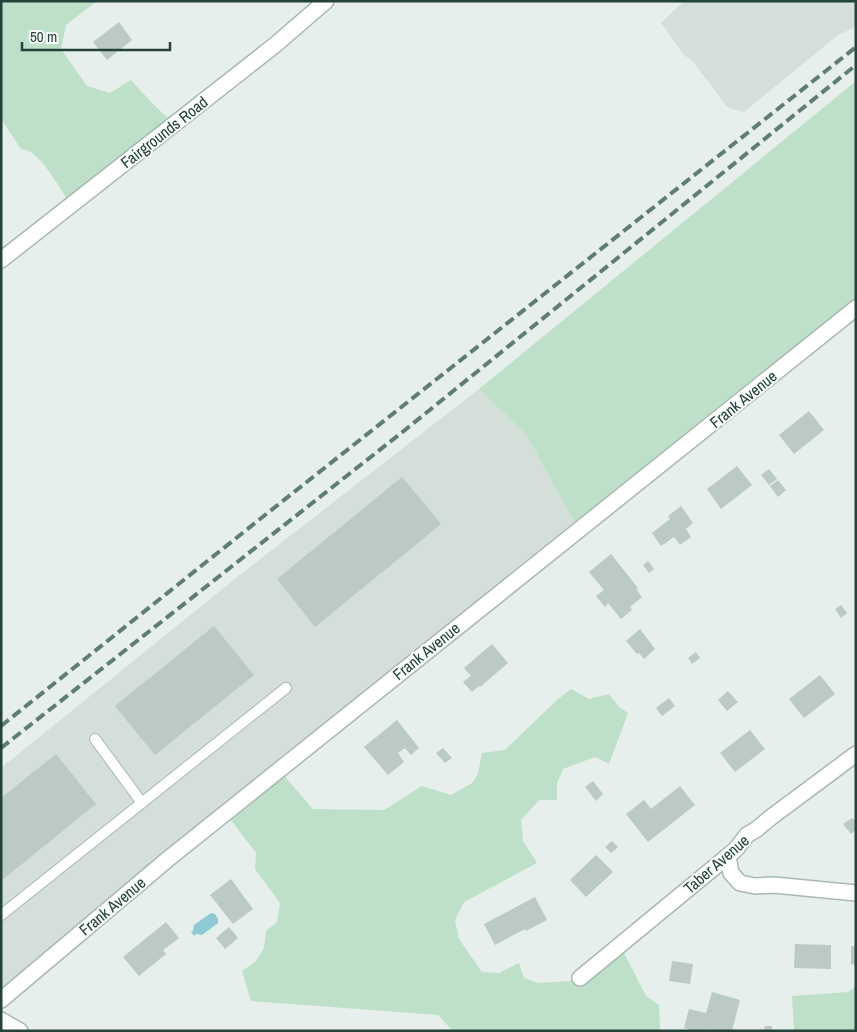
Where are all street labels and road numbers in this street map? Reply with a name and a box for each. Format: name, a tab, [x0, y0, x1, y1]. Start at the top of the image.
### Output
street label: Fairgrounds Road	[116, 91, 212, 173]
street label: Frank Avenue	[705, 365, 781, 433]
street label: Frank Avenue	[388, 617, 464, 685]
street label: Taber Avenue	[678, 829, 754, 899]
street label: Frank Avenue	[74, 872, 150, 940]

